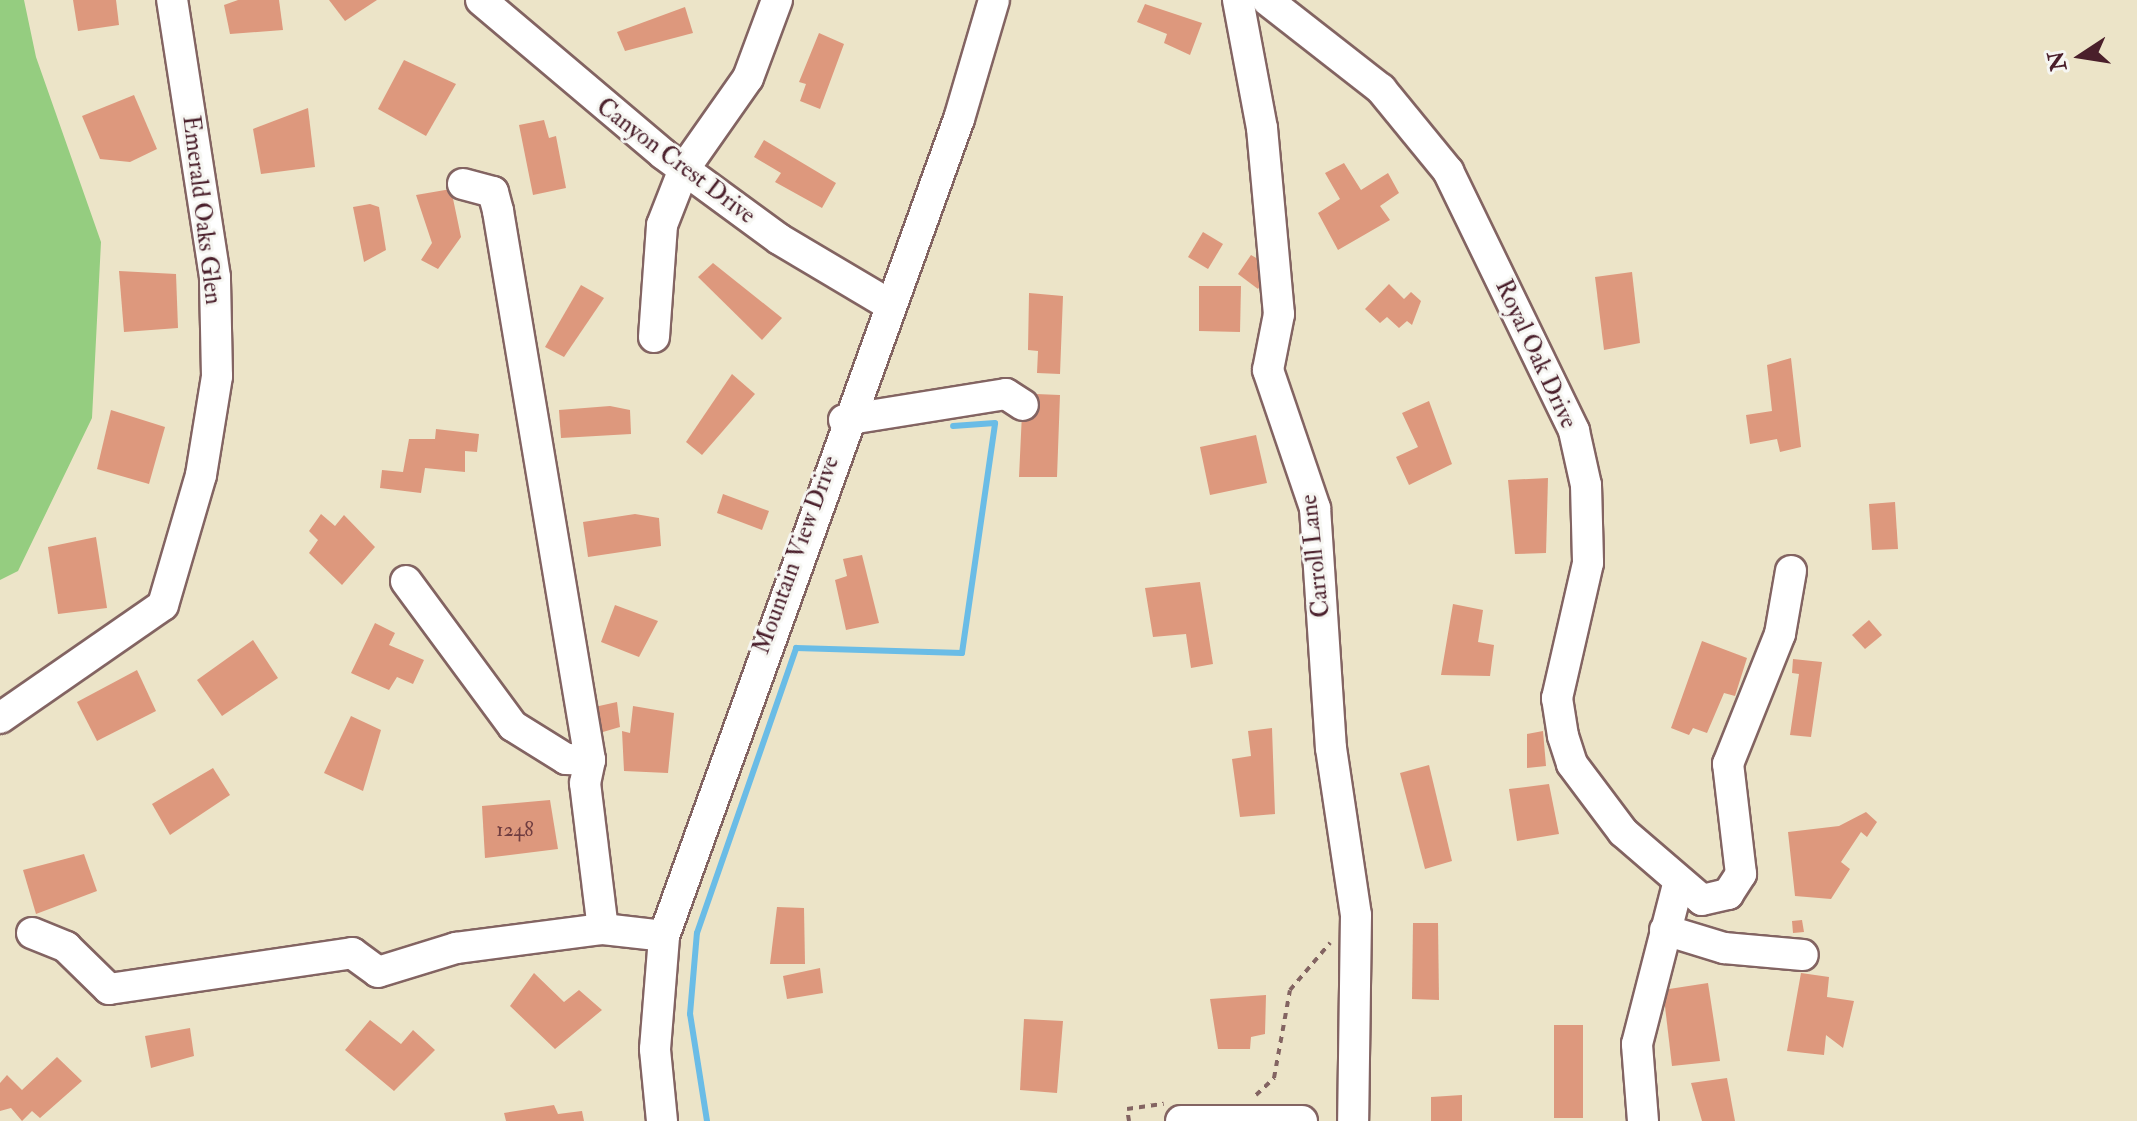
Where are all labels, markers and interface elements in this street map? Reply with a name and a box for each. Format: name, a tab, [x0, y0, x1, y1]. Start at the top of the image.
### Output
north arrow	[2041, 16, 2121, 96]
text: N	[2042, 48, 2073, 74]
street label: Canyon Crest Drive	[591, 92, 761, 230]
street label: Emerald Oaks Glen	[176, 114, 228, 306]
street label: Royal Oak Drive	[1489, 275, 1583, 433]
street label: Mountain View Drive	[747, 452, 845, 658]
street label: Carroll Lane	[1294, 493, 1336, 619]
house number: 1248	[496, 817, 534, 841]

